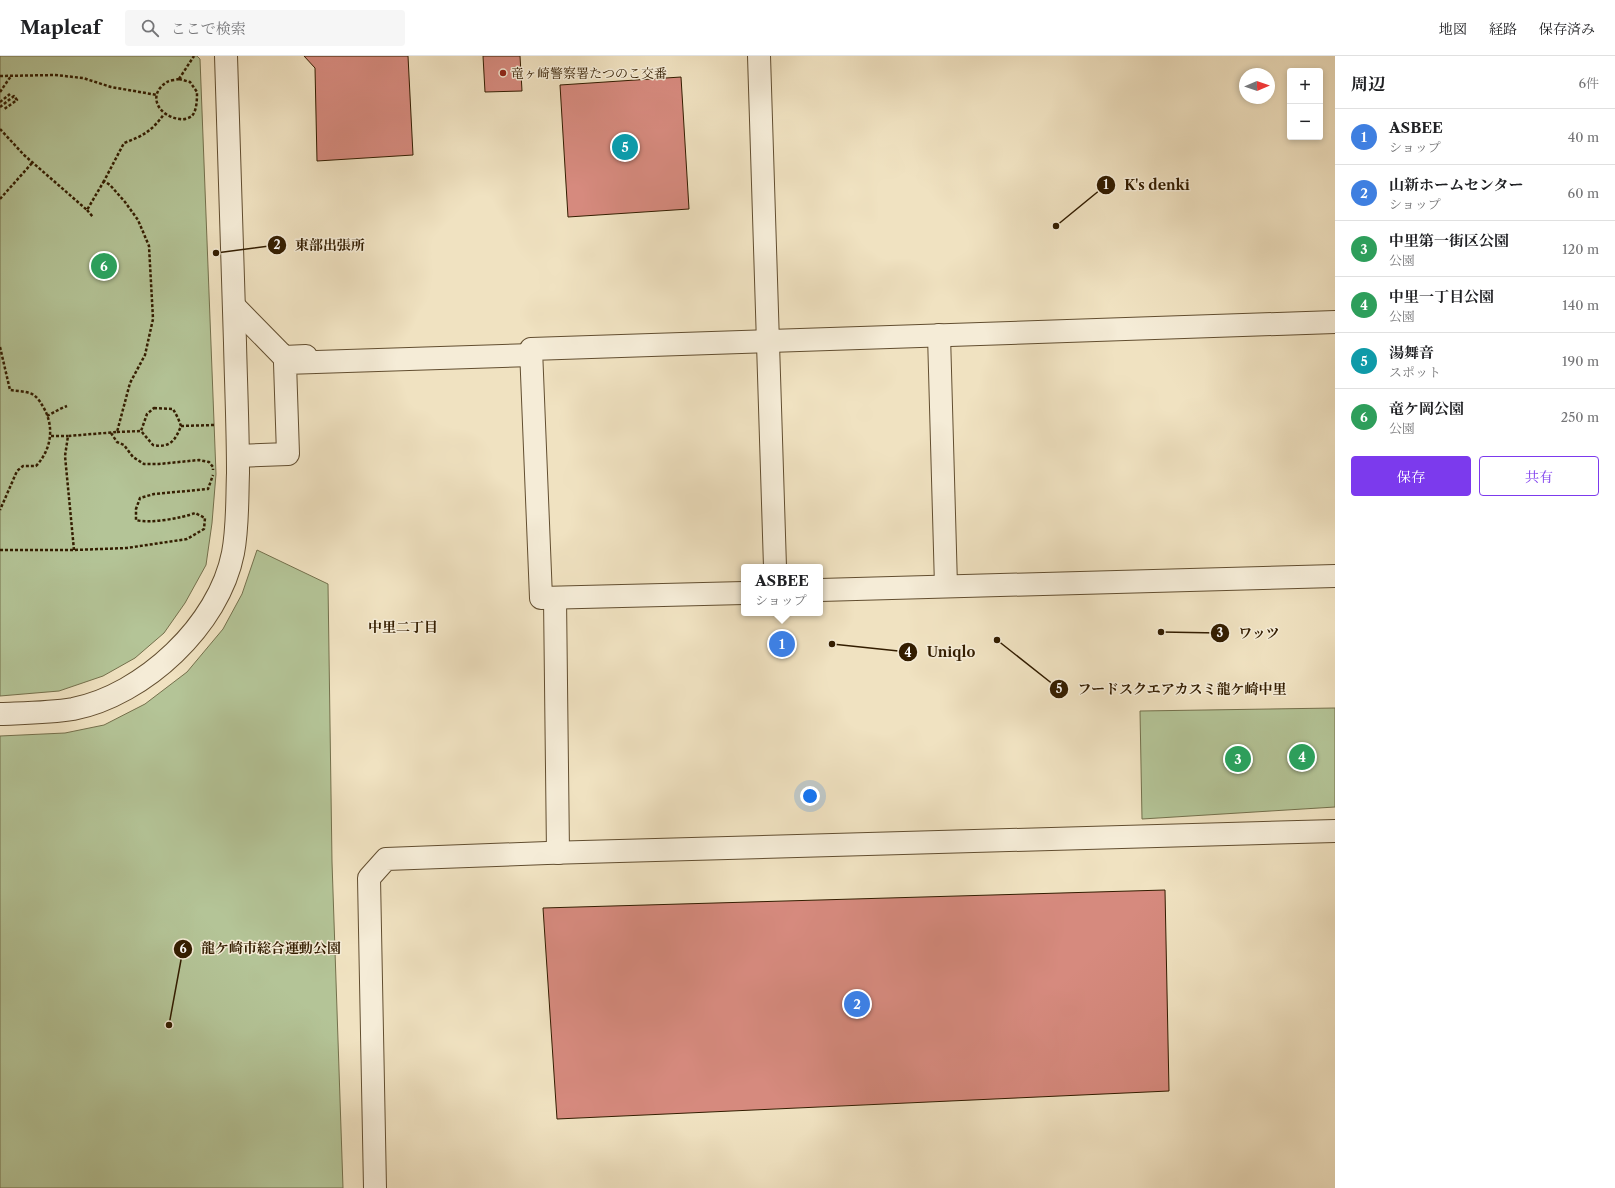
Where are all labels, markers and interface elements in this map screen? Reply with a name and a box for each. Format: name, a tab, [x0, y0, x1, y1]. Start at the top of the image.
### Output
search box	[125, 10, 405, 46]
text: Mapleaf	[20, 16, 101, 39]
icon: search	[139, 17, 161, 39]
text: ここで検索	[171, 19, 246, 38]
text: 地図	[1439, 20, 1467, 38]
text: 経路	[1489, 20, 1517, 38]
text: 保存済み	[1539, 20, 1595, 38]
place label: 竜ヶ崎警察署たつのこ交番	[511, 65, 667, 81]
marker: 竜ヶ崎警察署たつのこ交番	[498, 68, 508, 78]
north arrow	[1239, 68, 1275, 104]
map controls	[1287, 68, 1323, 140]
button: +	[1287, 68, 1323, 104]
text: 周辺	[1351, 74, 1385, 94]
text: 6件	[1578, 75, 1599, 91]
button: −	[1287, 104, 1323, 140]
text: ASBEE	[1389, 118, 1443, 137]
text: 1	[1361, 129, 1367, 145]
text: 40 m	[1568, 129, 1599, 145]
pin: 5	[612, 132, 638, 162]
text: ショップ	[1389, 139, 1441, 155]
callout: K's denki	[1096, 172, 1198, 198]
text: 山新ホームセンター	[1389, 175, 1523, 194]
text: K's denki	[1124, 176, 1190, 194]
text: 1	[1103, 177, 1109, 192]
text: 2	[1360, 185, 1368, 201]
text: 60 m	[1568, 185, 1599, 201]
text: ショップ	[1389, 196, 1441, 212]
text: 中里第一街区公園	[1389, 231, 1509, 250]
callout: 東部出張所	[267, 232, 373, 258]
text: 東部出張所	[295, 236, 365, 254]
text: 2	[273, 237, 281, 252]
text: 3	[1360, 241, 1368, 257]
text: 120 m	[1562, 241, 1599, 257]
pin: 6	[91, 251, 117, 281]
text: 公園	[1389, 252, 1415, 268]
text: 中里一丁目公園	[1389, 287, 1494, 306]
text: 4	[1360, 297, 1368, 313]
text: 140 m	[1562, 297, 1599, 313]
text: 公園	[1389, 308, 1415, 324]
text: 湯舞音	[1389, 343, 1434, 362]
text: 5	[1360, 353, 1368, 369]
text: 190 m	[1562, 353, 1599, 369]
text: スポット	[1389, 364, 1441, 380]
text: 竜ケ岡公園	[1389, 399, 1464, 418]
text: 6	[1360, 409, 1368, 425]
text: 250 m	[1561, 409, 1599, 425]
text: 公園	[1389, 420, 1415, 436]
button: 保存	[1351, 456, 1471, 496]
button: 共有	[1479, 456, 1599, 496]
popup	[741, 564, 823, 616]
text: ASBEE	[755, 571, 809, 590]
text: ショップ	[755, 592, 807, 608]
district label: 中里二丁目	[368, 618, 438, 636]
callout: ワッツ	[1210, 620, 1288, 646]
text: ワッツ	[1238, 624, 1280, 642]
text: 3	[1217, 625, 1224, 640]
pin: 1	[769, 629, 795, 659]
callout: Uniqlo	[898, 639, 983, 665]
text: Uniqlo	[927, 643, 975, 661]
text: 4	[904, 645, 912, 660]
callout: フードスクエアカスミ龍ケ崎中里	[1049, 676, 1295, 702]
text: フードスクエアカスミ龍ケ崎中里	[1077, 680, 1287, 698]
text: 5	[1056, 681, 1063, 696]
pin: 4	[1289, 742, 1315, 772]
pin: 3	[1225, 744, 1251, 774]
your location	[800, 786, 820, 806]
callout: 龍ケ崎市総合運動公園	[173, 936, 349, 962]
text: 龍ケ崎市総合運動公園	[201, 939, 341, 957]
text: 6	[179, 941, 187, 956]
pin: 2	[844, 989, 870, 1019]

